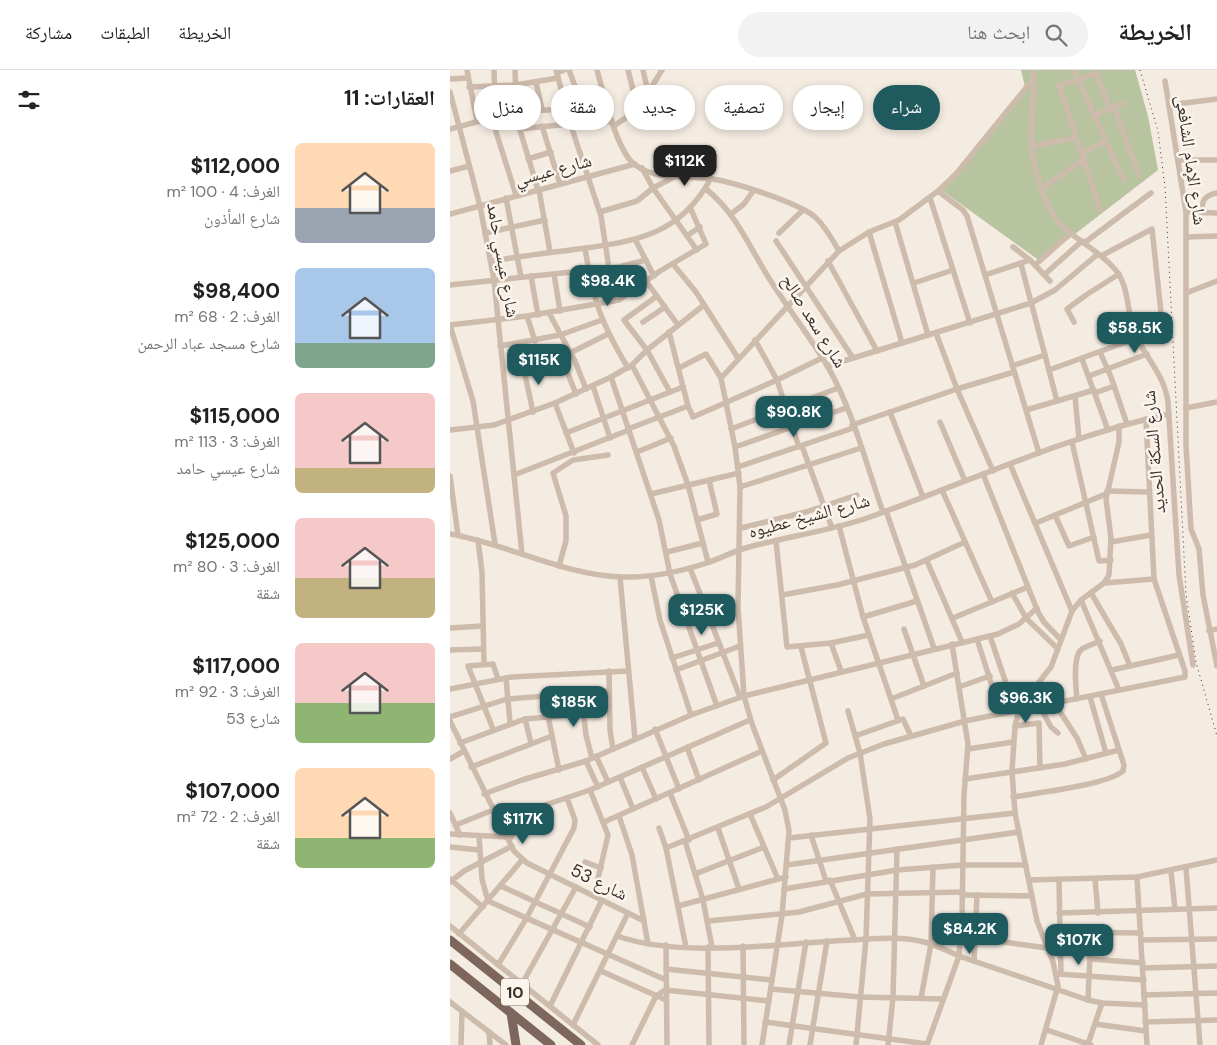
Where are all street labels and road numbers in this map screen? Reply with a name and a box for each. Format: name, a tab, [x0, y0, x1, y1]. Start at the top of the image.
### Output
street label: شارع الإمام الشافعى	[1170, 93, 1212, 227]
street label: شارع عيسي	[512, 148, 595, 194]
street label: شارع عيسي حامد	[479, 201, 525, 320]
street label: شارع سعد صالح	[776, 270, 852, 372]
street label: شارع السكة الحديد	[1137, 389, 1171, 515]
street label: شارع الشيخ عطيوه	[746, 488, 872, 544]
street label: شارع 53	[566, 858, 632, 906]
road number: 10	[501, 979, 529, 1006]

